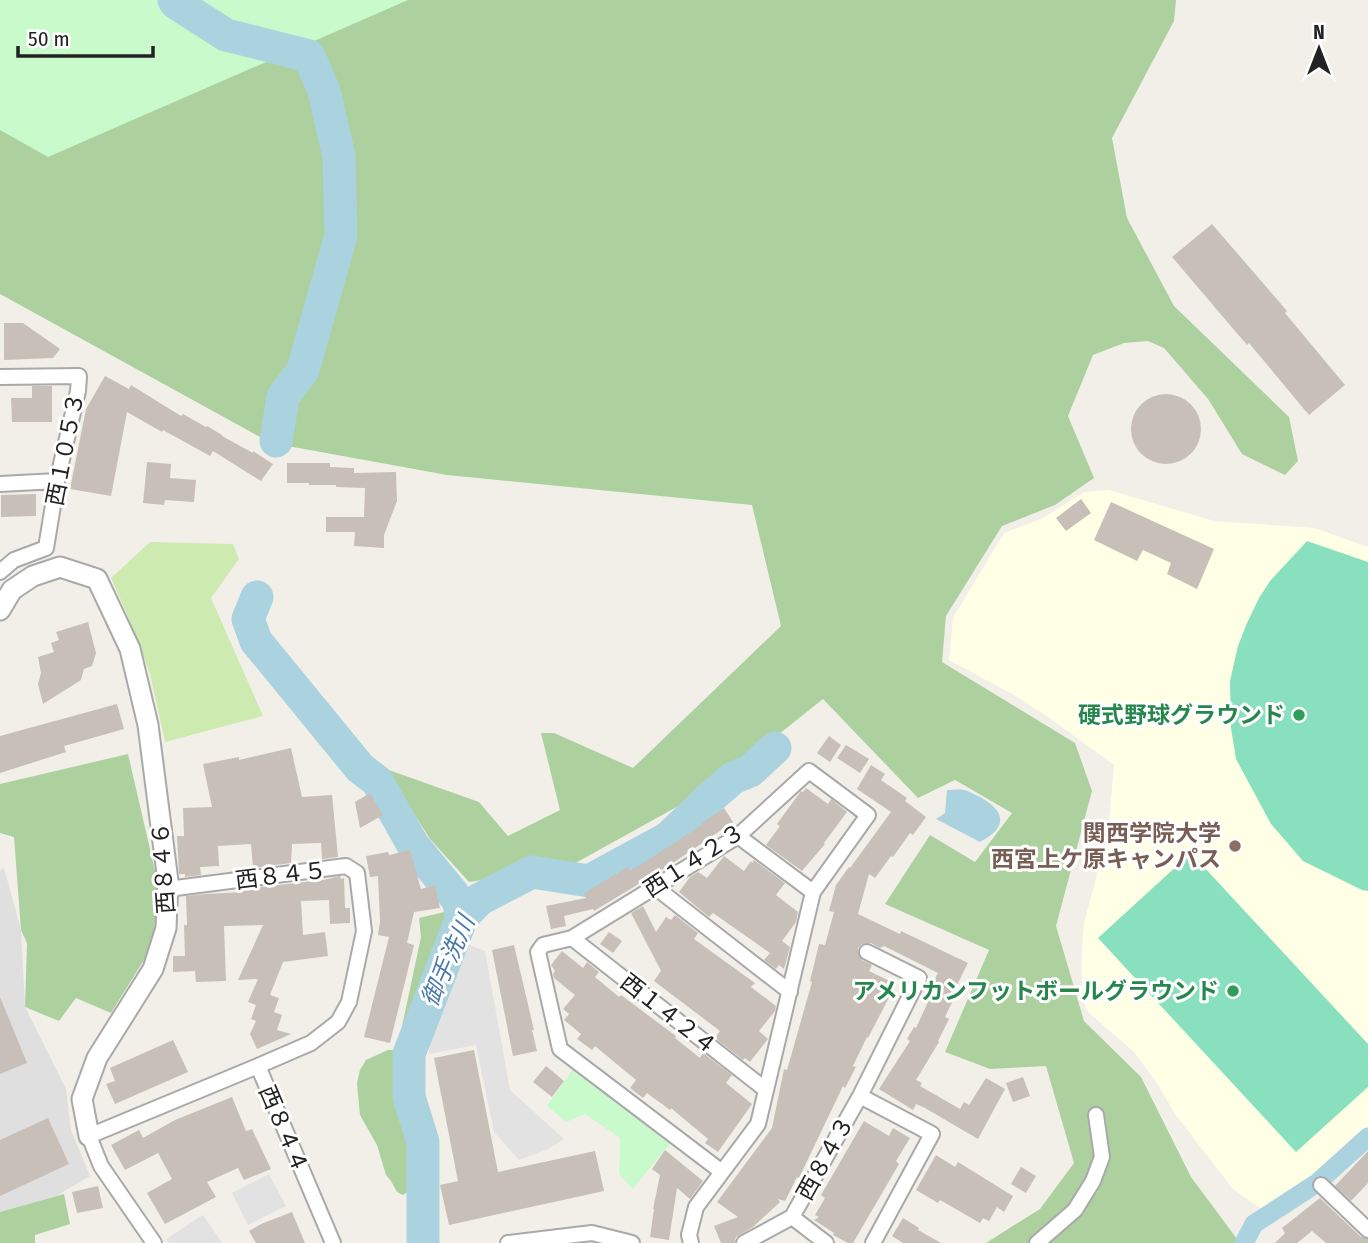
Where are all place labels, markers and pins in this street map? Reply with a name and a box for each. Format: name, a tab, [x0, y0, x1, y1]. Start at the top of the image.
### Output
place label: 硬式野球グラウンド	[1078, 701, 1285, 729]
marker: 硬式野球グラウンド	[1291, 707, 1307, 723]
place label: 関西学院大学 西宮上ケ原キャンパス	[991, 819, 1221, 873]
marker: 関西学院大学 西宮上ケ原キャンパス	[1227, 838, 1243, 854]
place label: アメリカンフットボールグラウンド	[853, 977, 1219, 1005]
marker: アメリカンフットボールグラウンド	[1225, 983, 1241, 999]

